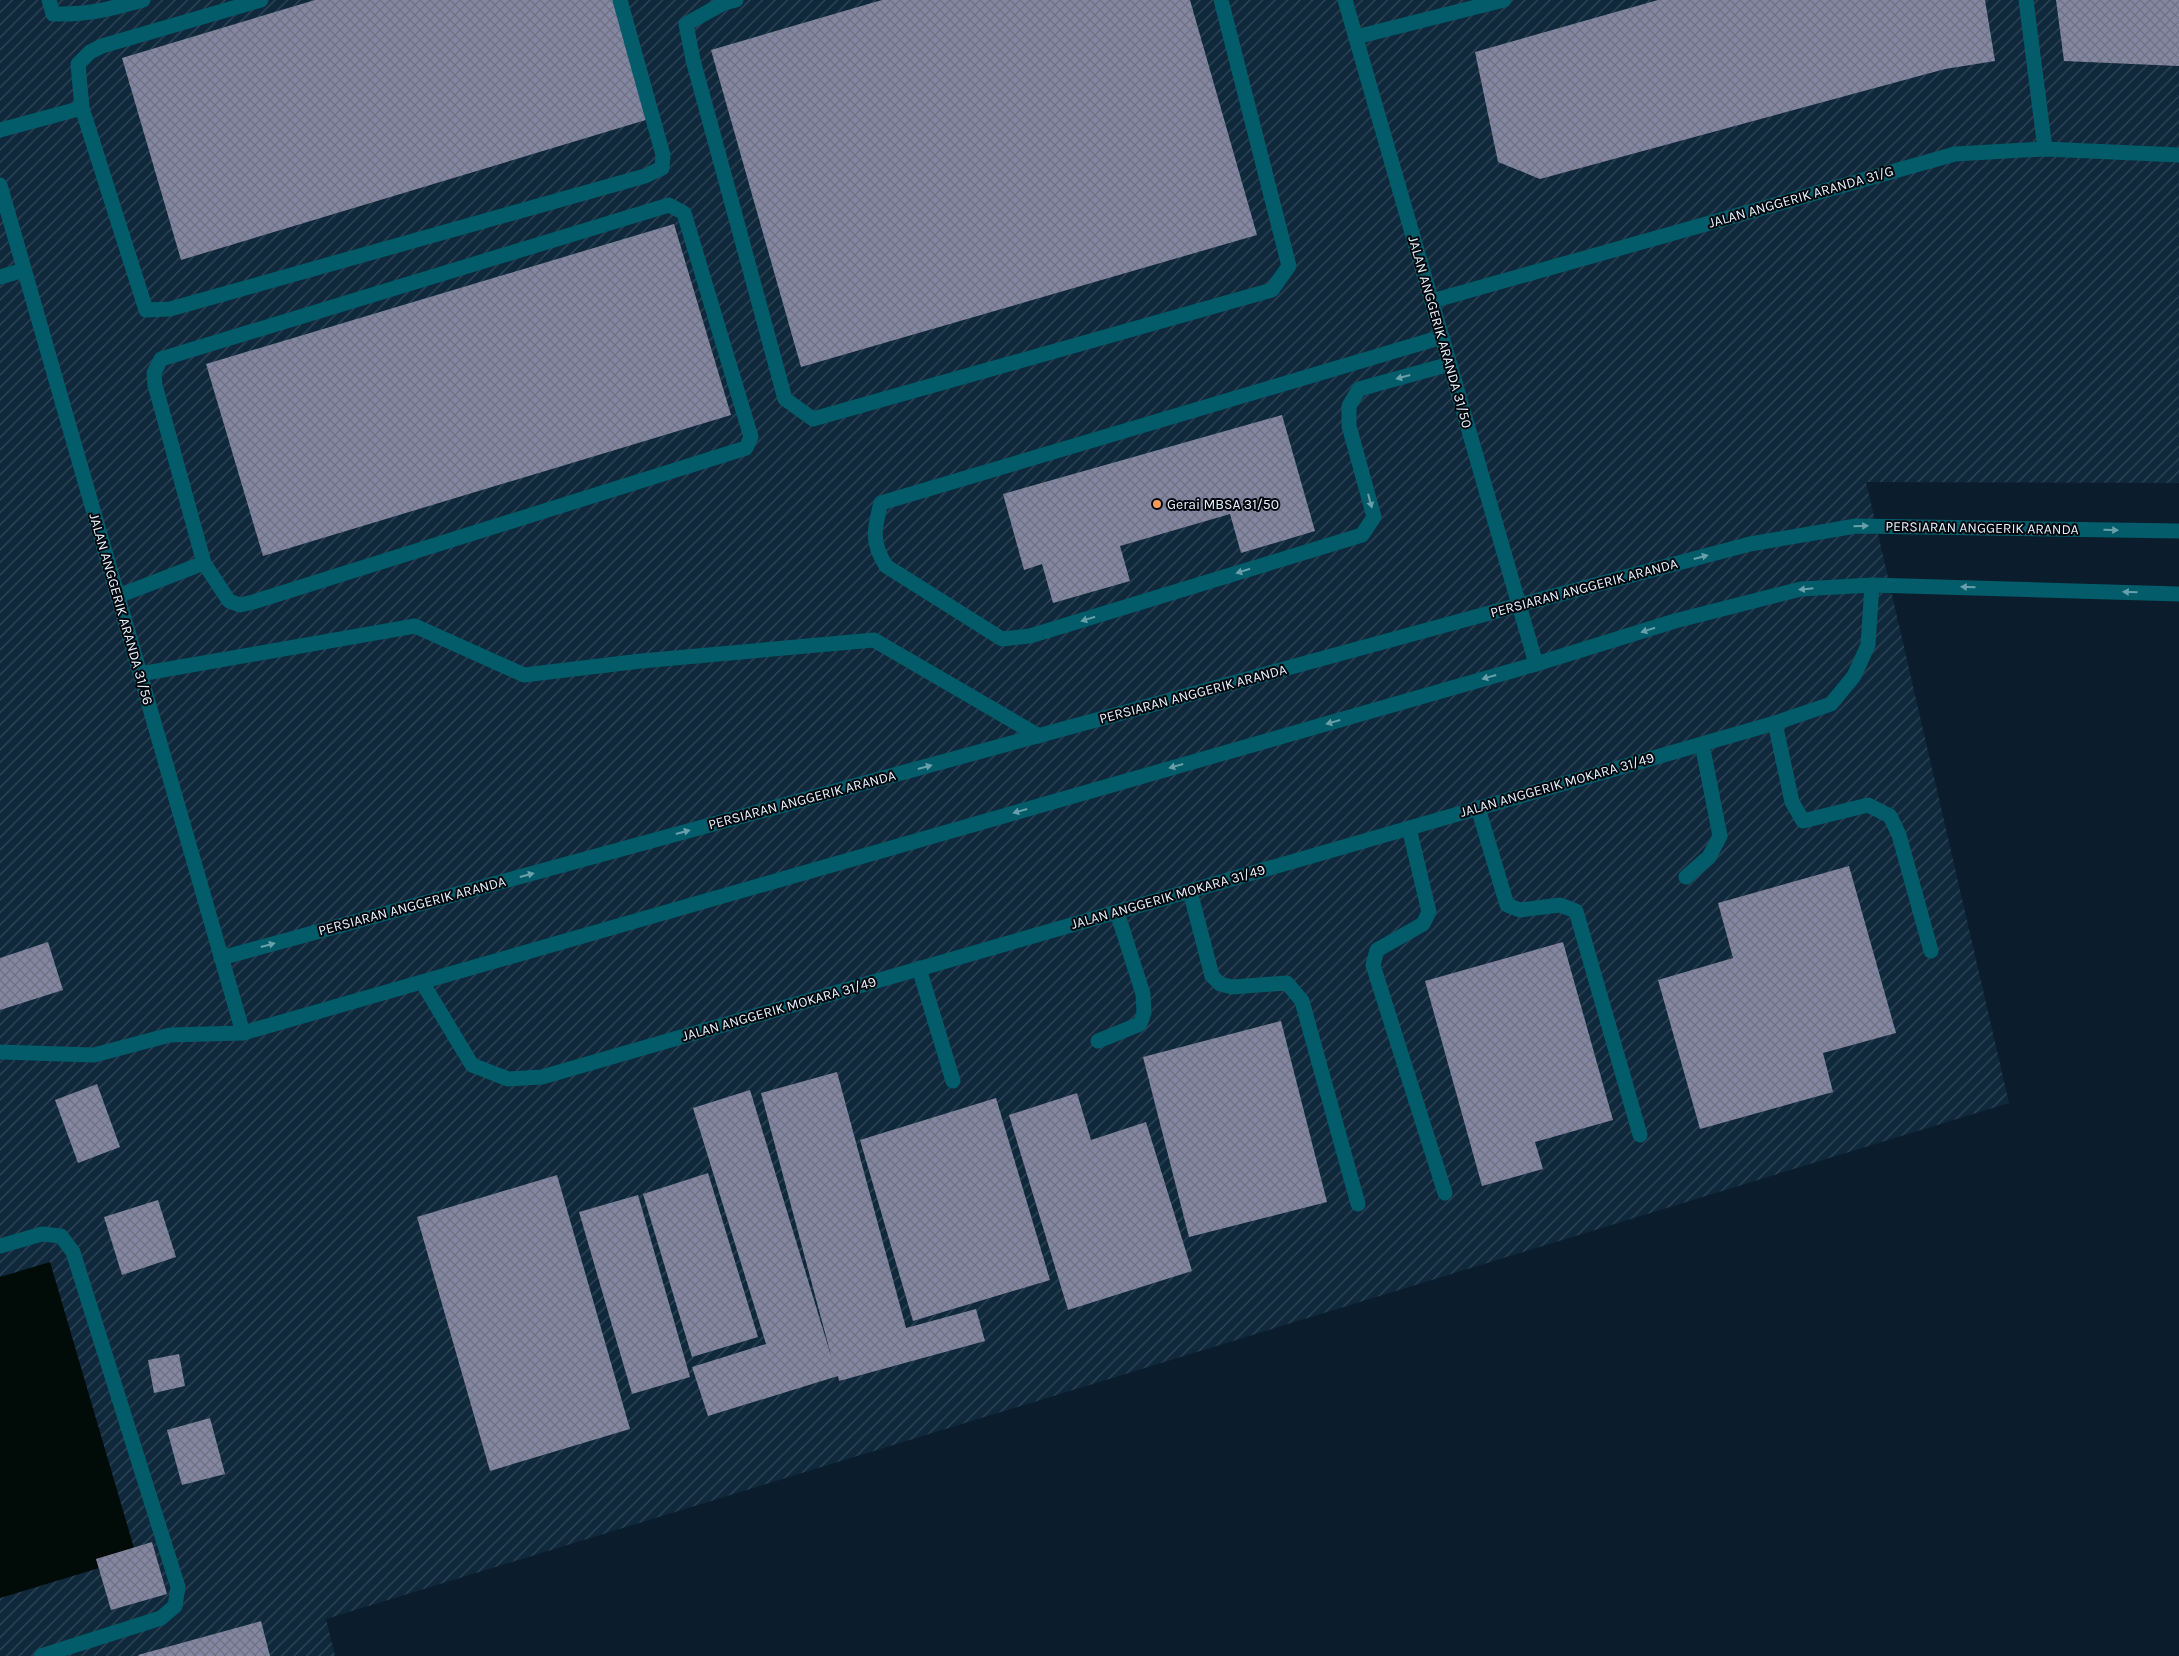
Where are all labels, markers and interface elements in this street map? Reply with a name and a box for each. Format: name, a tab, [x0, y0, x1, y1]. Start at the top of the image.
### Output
street label: JALAN ANGGERIK ARANDA 31/G	[1706, 162, 1896, 232]
street label: JALAN ANGGERIK ARANDA 31/50	[1404, 234, 1476, 430]
one-way arrow	[1395, 373, 1410, 381]
one-way arrow	[1366, 493, 1374, 508]
place label: Gerai MBSA 31/50	[1167, 496, 1279, 513]
marker: Gerai MBSA 31/50	[1151, 498, 1163, 510]
street label: JALAN ANGGERIK ARANDA 31/56	[85, 511, 157, 707]
street label: PERSIARAN ANGGERIK ARANDA	[1885, 518, 2079, 538]
one-way arrow	[1853, 522, 1869, 530]
one-way arrow	[2103, 526, 2119, 534]
one-way arrow	[1694, 552, 1709, 560]
street label: PERSIARAN ANGGERIK ARANDA	[1488, 555, 1680, 621]
one-way arrow	[1236, 568, 1251, 576]
one-way arrow	[1960, 583, 1976, 591]
one-way arrow	[1797, 585, 1813, 593]
one-way arrow	[2122, 588, 2138, 596]
one-way arrow	[1080, 615, 1095, 623]
one-way arrow	[1641, 626, 1656, 634]
street label: PERSIARAN ANGGERIK ARANDA	[1097, 661, 1289, 727]
one-way arrow	[1481, 673, 1497, 681]
one-way arrow	[1325, 718, 1340, 726]
street label: JALAN ANGGERIK MOKARA 31/49	[1458, 749, 1656, 821]
one-way arrow	[917, 762, 932, 770]
one-way arrow	[1169, 763, 1184, 771]
street label: PERSIARAN ANGGERIK ARANDA	[706, 767, 898, 833]
one-way arrow	[1013, 807, 1028, 815]
one-way arrow	[676, 828, 691, 836]
street label: JALAN ANGGERIK MOKARA 31/49	[1069, 861, 1267, 933]
one-way arrow	[519, 871, 534, 879]
street label: PERSIARAN ANGGERIK ARANDA	[316, 873, 508, 939]
one-way arrow	[261, 941, 276, 949]
street label: JALAN ANGGERIK MOKARA 31/49	[680, 973, 878, 1045]

